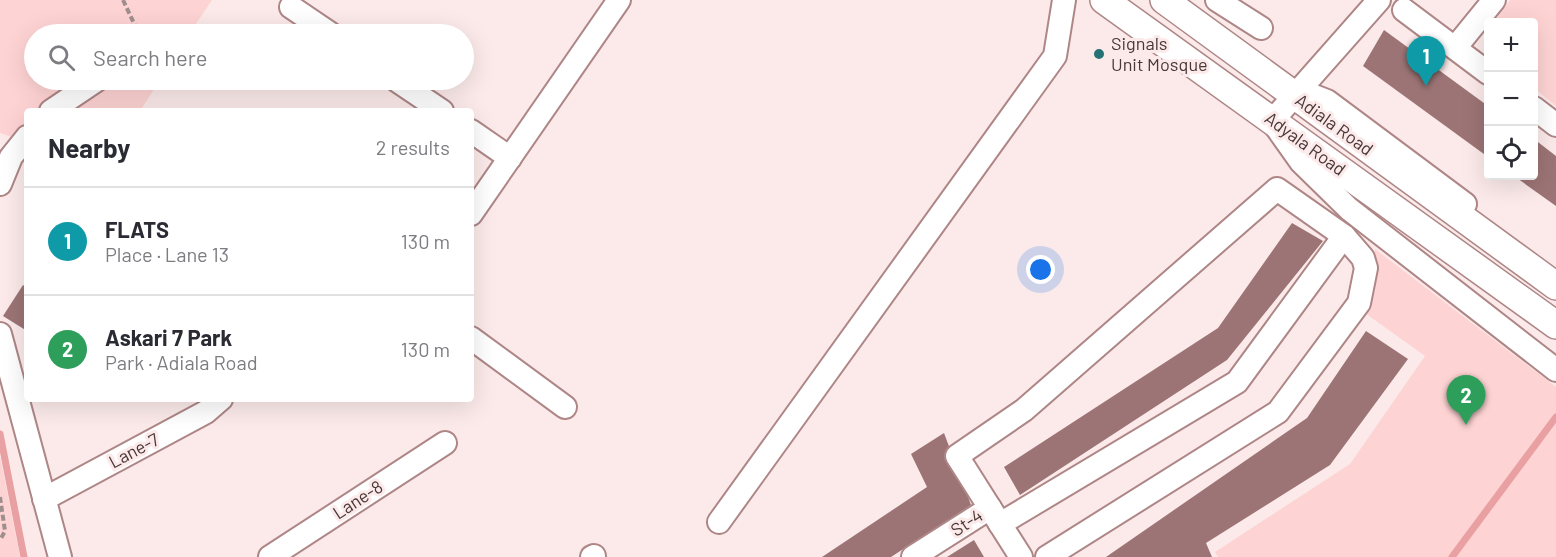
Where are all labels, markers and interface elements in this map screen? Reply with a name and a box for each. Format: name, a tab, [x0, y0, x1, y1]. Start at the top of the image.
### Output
map controls	[1484, 18, 1538, 180]
button: +	[1484, 18, 1538, 72]
search box	[24, 24, 474, 90]
place label: Signals Unit Mosque	[1111, 32, 1208, 75]
pin: 1	[1406, 36, 1446, 86]
icon: search	[45, 41, 78, 74]
text: Search here	[93, 44, 207, 70]
marker: Signals Unit Mosque	[1092, 47, 1106, 61]
button: −	[1484, 72, 1538, 126]
street label: Adiala Road	[1291, 89, 1378, 160]
street label: Adyala Road	[1261, 107, 1350, 180]
button: locate	[1484, 126, 1538, 180]
text: Nearby	[48, 132, 130, 163]
text: 2 results	[376, 135, 450, 159]
text: FLATS	[105, 216, 169, 242]
text: 1	[64, 229, 71, 253]
text: 130 m	[401, 229, 450, 253]
text: Place · Lane 13	[105, 242, 229, 266]
your location	[1026, 255, 1055, 284]
text: Askari 7 Park	[105, 324, 232, 350]
text: 2	[62, 337, 73, 361]
text: 130 m	[401, 337, 450, 361]
text: Park · Adiala Road	[105, 350, 258, 374]
pin: 2	[1446, 376, 1486, 425]
street label: Lane-7	[105, 428, 163, 472]
street label: Lane-8	[328, 475, 387, 523]
street label: St-4	[946, 504, 987, 541]

